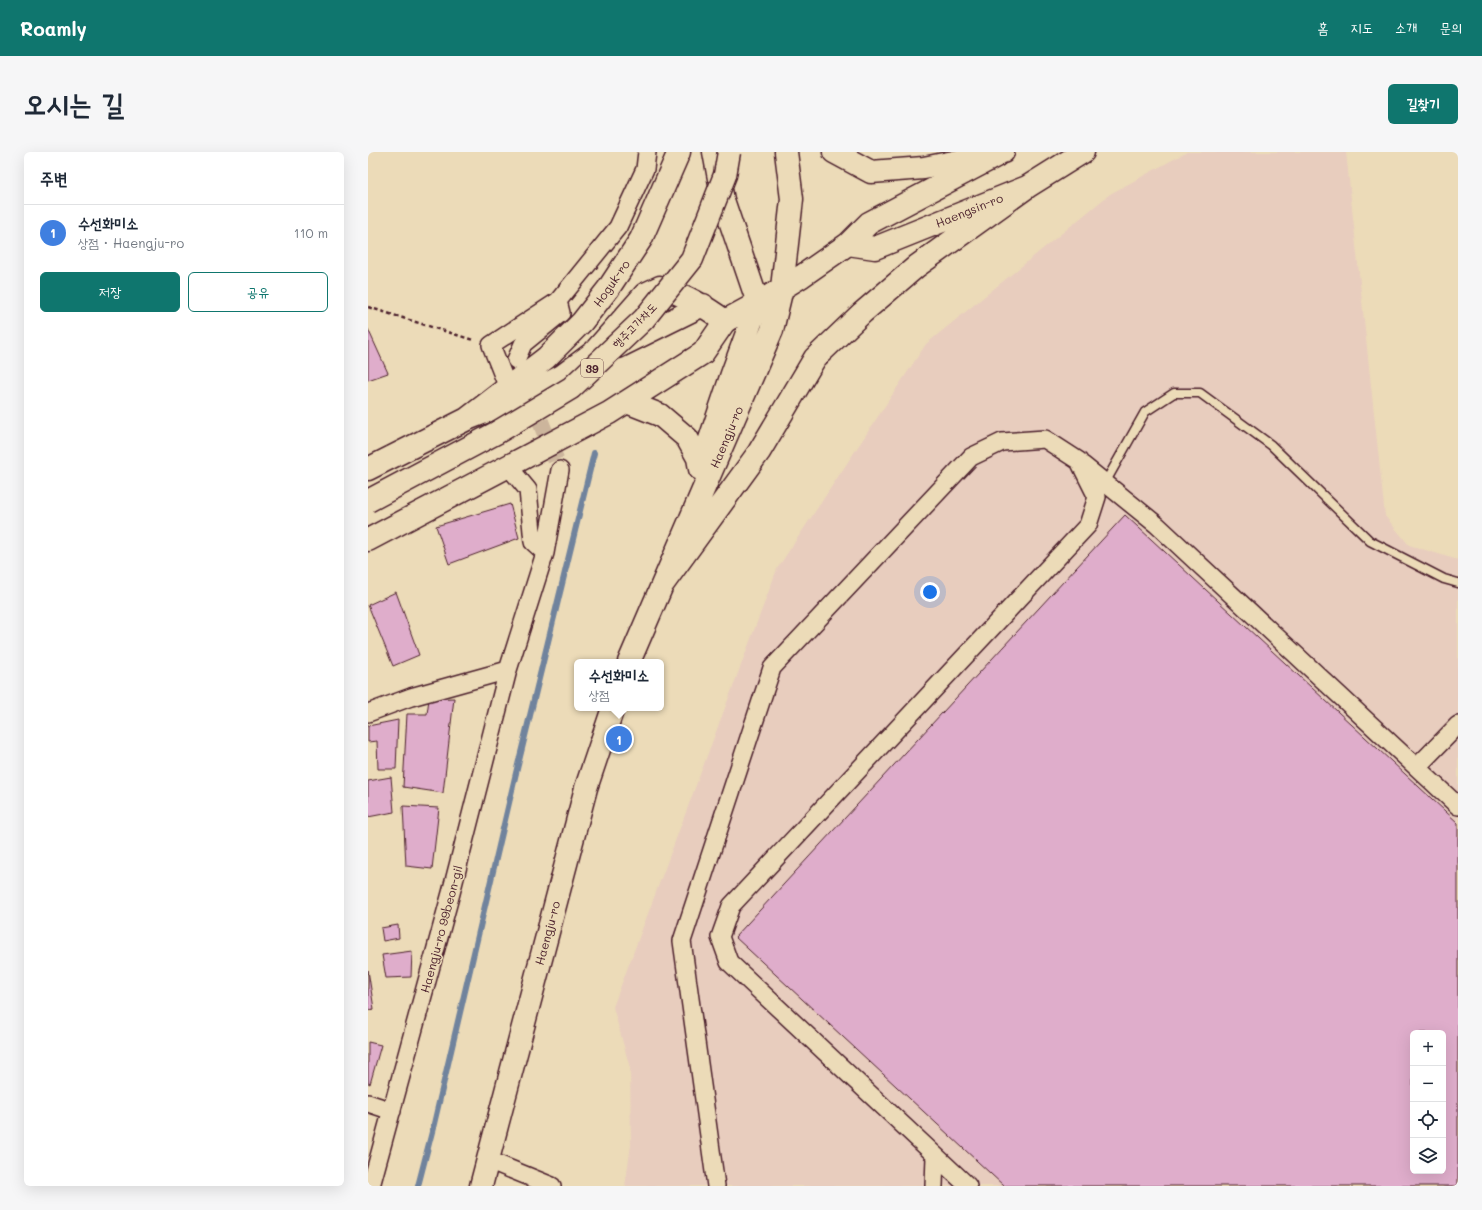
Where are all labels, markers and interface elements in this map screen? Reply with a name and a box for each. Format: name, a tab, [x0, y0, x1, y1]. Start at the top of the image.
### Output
text: Roamly	[20, 16, 87, 41]
text: 홈	[1317, 18, 1328, 37]
text: 지도	[1350, 18, 1373, 37]
text: 소개	[1395, 18, 1417, 37]
text: 문의	[1439, 18, 1462, 37]
button: 길찾기	[1388, 84, 1458, 124]
text: 오시는 길	[24, 85, 124, 121]
text: 주변	[40, 167, 67, 189]
street label: Haengsin-ro	[933, 189, 1005, 231]
text: 수선화미소	[78, 213, 138, 233]
text: 1	[50, 224, 56, 241]
text: 110 m	[294, 224, 328, 241]
text: 상점 · Haengju-ro	[78, 234, 184, 251]
street label: Hoguk-ro	[589, 256, 633, 310]
button: 저장	[40, 272, 180, 312]
button: 공유	[188, 272, 328, 312]
street label: 행주고가차도	[608, 299, 660, 351]
road number: 39	[581, 359, 603, 377]
street label: Haengju-ro	[706, 404, 746, 470]
your location	[920, 582, 940, 602]
popup	[574, 659, 664, 711]
text: 수선화미소	[589, 665, 649, 685]
text: 상점	[589, 686, 610, 703]
pin: 1	[606, 724, 632, 754]
street label: Haengju-ro 99beon-gil	[416, 863, 466, 995]
street label: Haengju-ro	[531, 899, 563, 967]
map controls	[1410, 1030, 1446, 1174]
button: +	[1410, 1030, 1446, 1066]
button: −	[1410, 1066, 1446, 1102]
button: locate	[1410, 1102, 1446, 1138]
button: layers	[1410, 1138, 1446, 1174]

